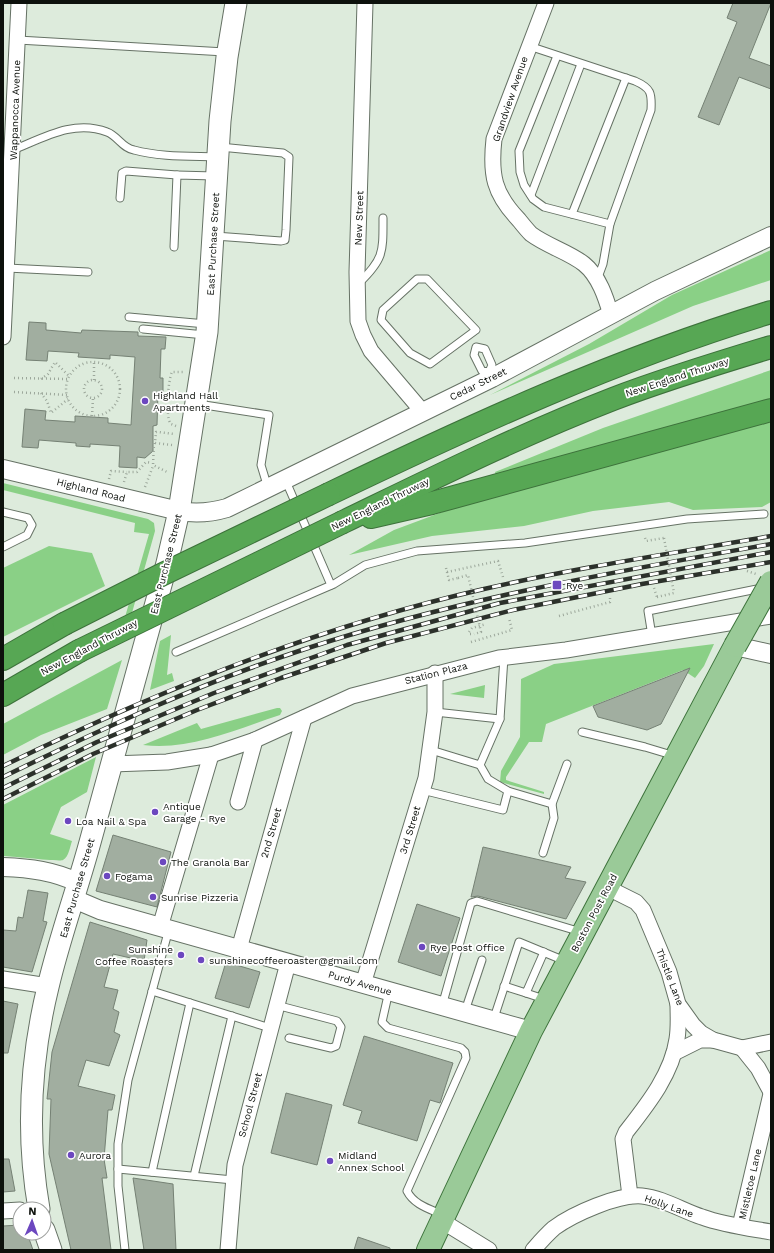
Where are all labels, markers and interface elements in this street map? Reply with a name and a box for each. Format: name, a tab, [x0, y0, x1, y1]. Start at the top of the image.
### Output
street label: Grandview Avenue	[490, 55, 530, 143]
street label: Wappanocca Avenue	[8, 59, 22, 160]
street label: New Street	[353, 190, 365, 245]
street label: East Purchase Street	[205, 191, 221, 296]
street label: New England Thruway	[624, 355, 731, 399]
street label: Cedar Street	[448, 365, 509, 403]
place label: Highland Hall Apartments	[153, 390, 218, 413]
marker: Highland Hall Apartments	[140, 396, 150, 406]
street label: New England Thruway	[329, 475, 432, 533]
street label: Highland Road	[55, 476, 127, 504]
street label: East Purchase Street	[148, 512, 184, 615]
marker: Rye	[551, 579, 563, 591]
place label: Rye	[566, 580, 583, 591]
street label: New England Thruway	[39, 616, 140, 677]
street label: Station Plaza	[403, 660, 469, 686]
place label: Antique Garage - Rye	[163, 801, 226, 824]
street label: 3rd Street	[397, 804, 423, 855]
street label: 2nd Street	[259, 806, 284, 859]
marker: Antique Garage - Rye	[150, 807, 160, 817]
marker: Loa Nail & Spa	[63, 816, 73, 826]
place label: Loa Nail & Spa	[76, 816, 147, 827]
street label: East Purchase Street	[58, 836, 97, 939]
marker: The Granola Bar	[158, 857, 168, 867]
place label: The Granola Bar	[171, 857, 249, 868]
marker: Fogama	[102, 871, 112, 881]
place label: Fogama	[115, 871, 153, 882]
street label: Boston Post Road	[569, 872, 619, 954]
marker: Sunrise Pizzeria	[148, 892, 158, 902]
place label: Sunrise Pizzeria	[161, 892, 239, 903]
marker: Rye Post Office	[417, 942, 427, 952]
place label: Rye Post Office	[430, 942, 505, 953]
place label: Sunshine Coffee Roasters	[95, 944, 173, 967]
street label: Thistle Lane	[654, 947, 686, 1007]
marker: Sunshine Coffee Roasters	[176, 950, 186, 960]
marker: sunshinecoffeeroaster@gmail.com	[196, 955, 206, 965]
place label: sunshinecoffeeroaster@gmail.com	[209, 955, 378, 966]
street label: Purdy Avenue	[327, 969, 393, 997]
street label: School Street	[236, 1071, 264, 1139]
street label: Mistletoe Lane	[737, 1147, 764, 1220]
marker: Aurora	[66, 1150, 76, 1160]
place label: Aurora	[79, 1150, 112, 1161]
place label: Midland Annex School	[338, 1150, 404, 1173]
marker: Midland Annex School	[325, 1156, 335, 1166]
street label: Holly Lane	[643, 1192, 695, 1220]
north arrow	[12, 1201, 52, 1241]
text: N	[28, 1205, 37, 1218]

